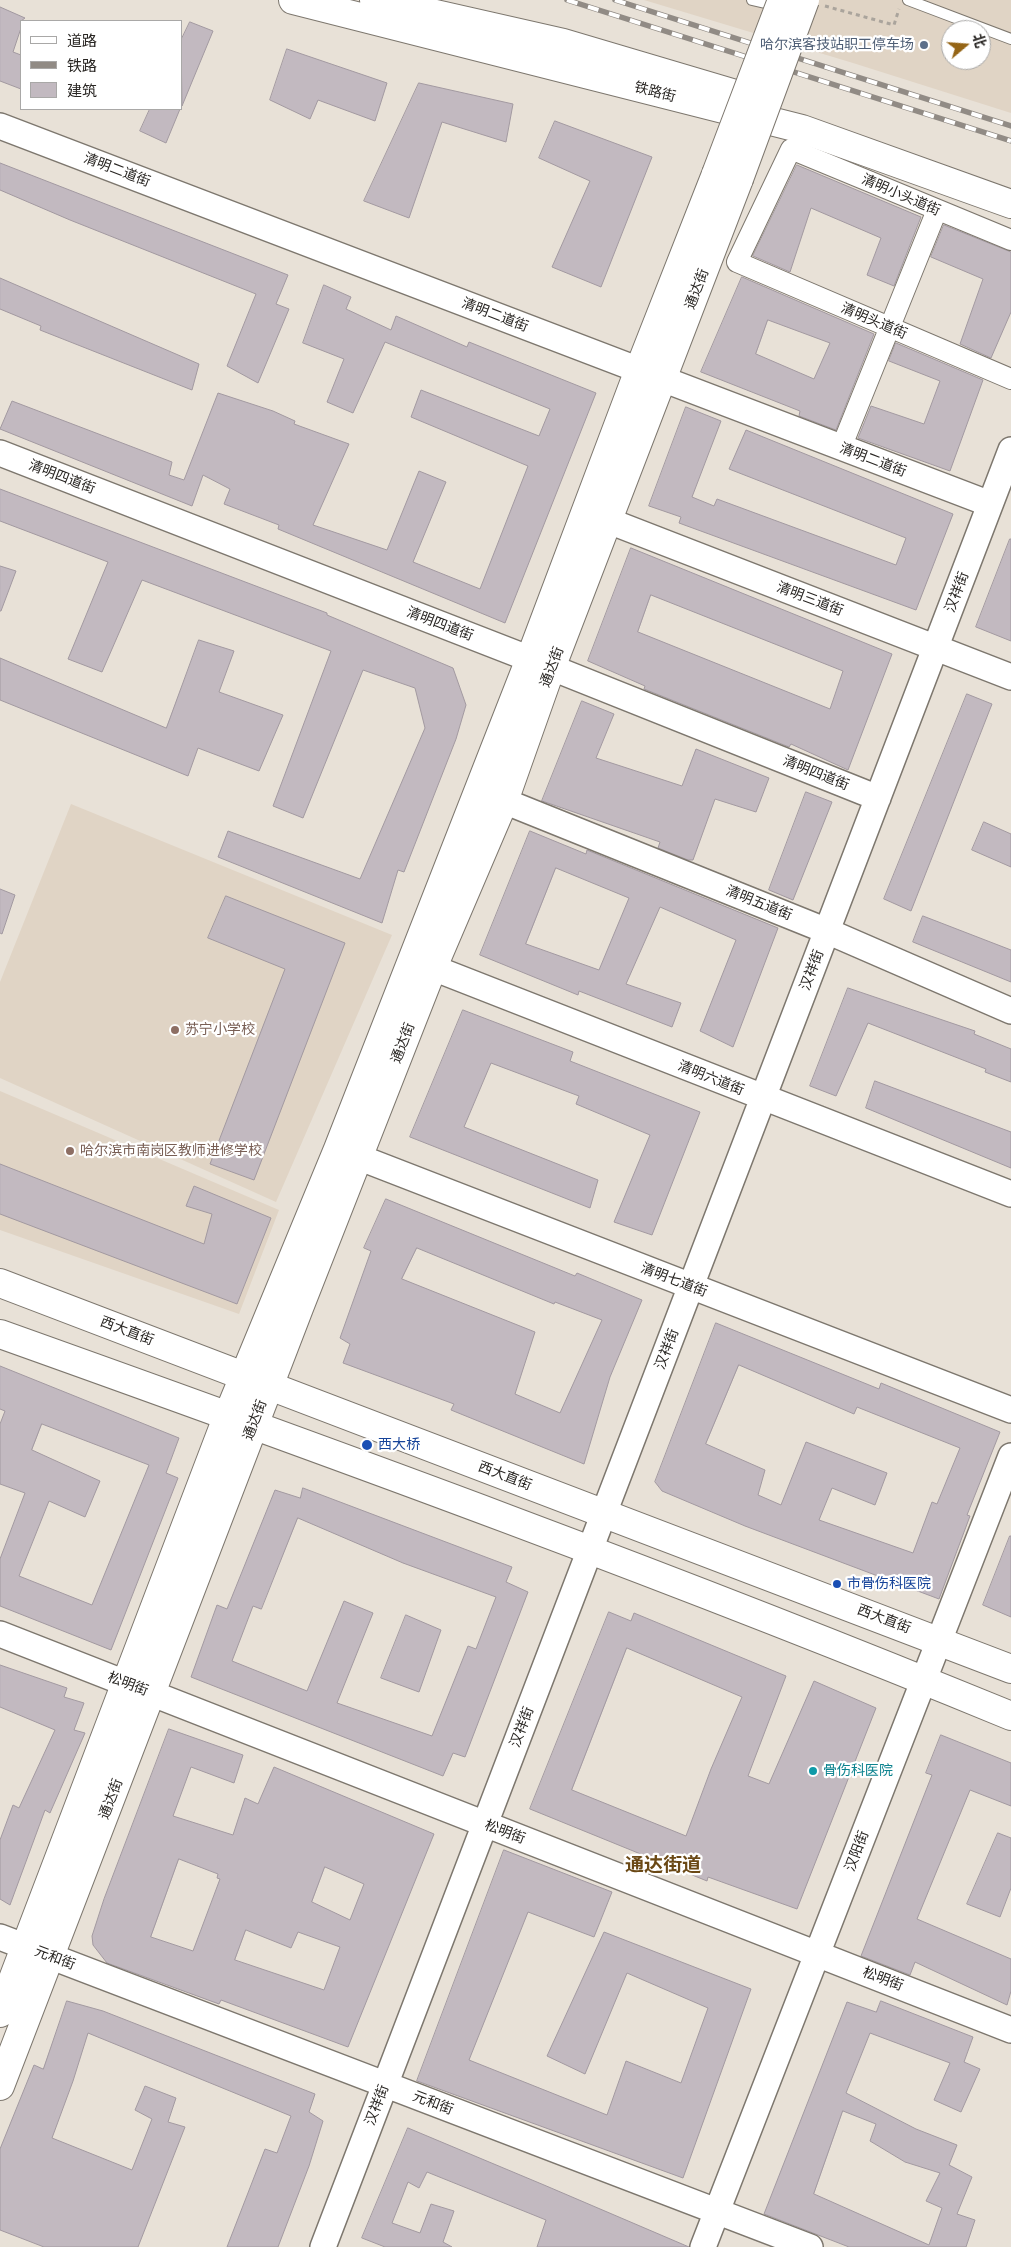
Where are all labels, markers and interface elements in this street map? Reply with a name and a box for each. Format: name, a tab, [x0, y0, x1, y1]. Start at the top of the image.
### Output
legend	[20, 20, 182, 110]
north arrow	[941, 20, 991, 70]
text: 道路	[67, 32, 97, 49]
text: 北	[970, 32, 989, 50]
place label: 哈尔滨客技站职工停车场	[760, 37, 914, 53]
marker: 哈尔滨客技站职工停车场	[918, 39, 930, 51]
text: 铁路	[67, 57, 97, 74]
street label: 铁路街	[633, 79, 677, 105]
text: 建筑	[67, 82, 97, 99]
street label: 清明二道街	[81, 150, 153, 190]
street label: 清明小头道街	[859, 171, 943, 219]
street label: 通达街	[682, 266, 712, 312]
street label: 清明二道街	[459, 295, 531, 335]
street label: 清明头道街	[839, 300, 909, 342]
street label: 清明二道街	[837, 440, 909, 480]
street label: 清明四道街	[26, 457, 98, 497]
street label: 汉祥街	[942, 569, 972, 615]
street label: 清明三道街	[774, 579, 846, 619]
street label: 清明四道街	[404, 604, 476, 644]
street label: 通达街	[537, 644, 567, 690]
street label: 清明四道街	[780, 752, 852, 794]
street label: 清明五道街	[723, 882, 795, 924]
street label: 汉祥街	[797, 947, 827, 993]
street label: 通达街	[388, 1020, 418, 1066]
place label: 苏宁小学校	[185, 1022, 255, 1038]
marker: 苏宁小学校	[169, 1024, 181, 1036]
street label: 清明六道街	[675, 1057, 747, 1099]
place label: 哈尔滨市南岗区教师进修学校	[80, 1143, 262, 1159]
marker: 哈尔滨市南岗区教师进修学校	[64, 1145, 76, 1157]
street label: 清明七道街	[638, 1260, 710, 1300]
street label: 西大直街	[98, 1313, 156, 1349]
street label: 汉祥街	[652, 1326, 682, 1372]
street label: 通达街	[240, 1397, 270, 1443]
place label: 西大桥	[378, 1437, 420, 1453]
marker: 西大桥	[360, 1438, 374, 1452]
street label: 西大直街	[476, 1458, 534, 1494]
place label: 市骨伤科医院	[847, 1576, 931, 1592]
marker: 市骨伤科医院	[831, 1578, 843, 1590]
street label: 西大直街	[855, 1601, 913, 1637]
street label: 松明街	[105, 1669, 151, 1699]
street label: 汉祥街	[507, 1704, 537, 1750]
place label: 骨伤科医院	[823, 1763, 893, 1779]
marker: 骨伤科医院	[807, 1765, 819, 1777]
street label: 通达街	[96, 1776, 126, 1822]
street label: 松明街	[482, 1817, 528, 1847]
street label: 汉阳街	[842, 1828, 872, 1874]
district label: 通达街道	[625, 1854, 701, 1876]
street label: 元和街	[32, 1943, 78, 1973]
street label: 松明街	[860, 1964, 906, 1994]
street label: 汉祥街	[362, 2082, 392, 2128]
street label: 元和街	[410, 2088, 456, 2118]

